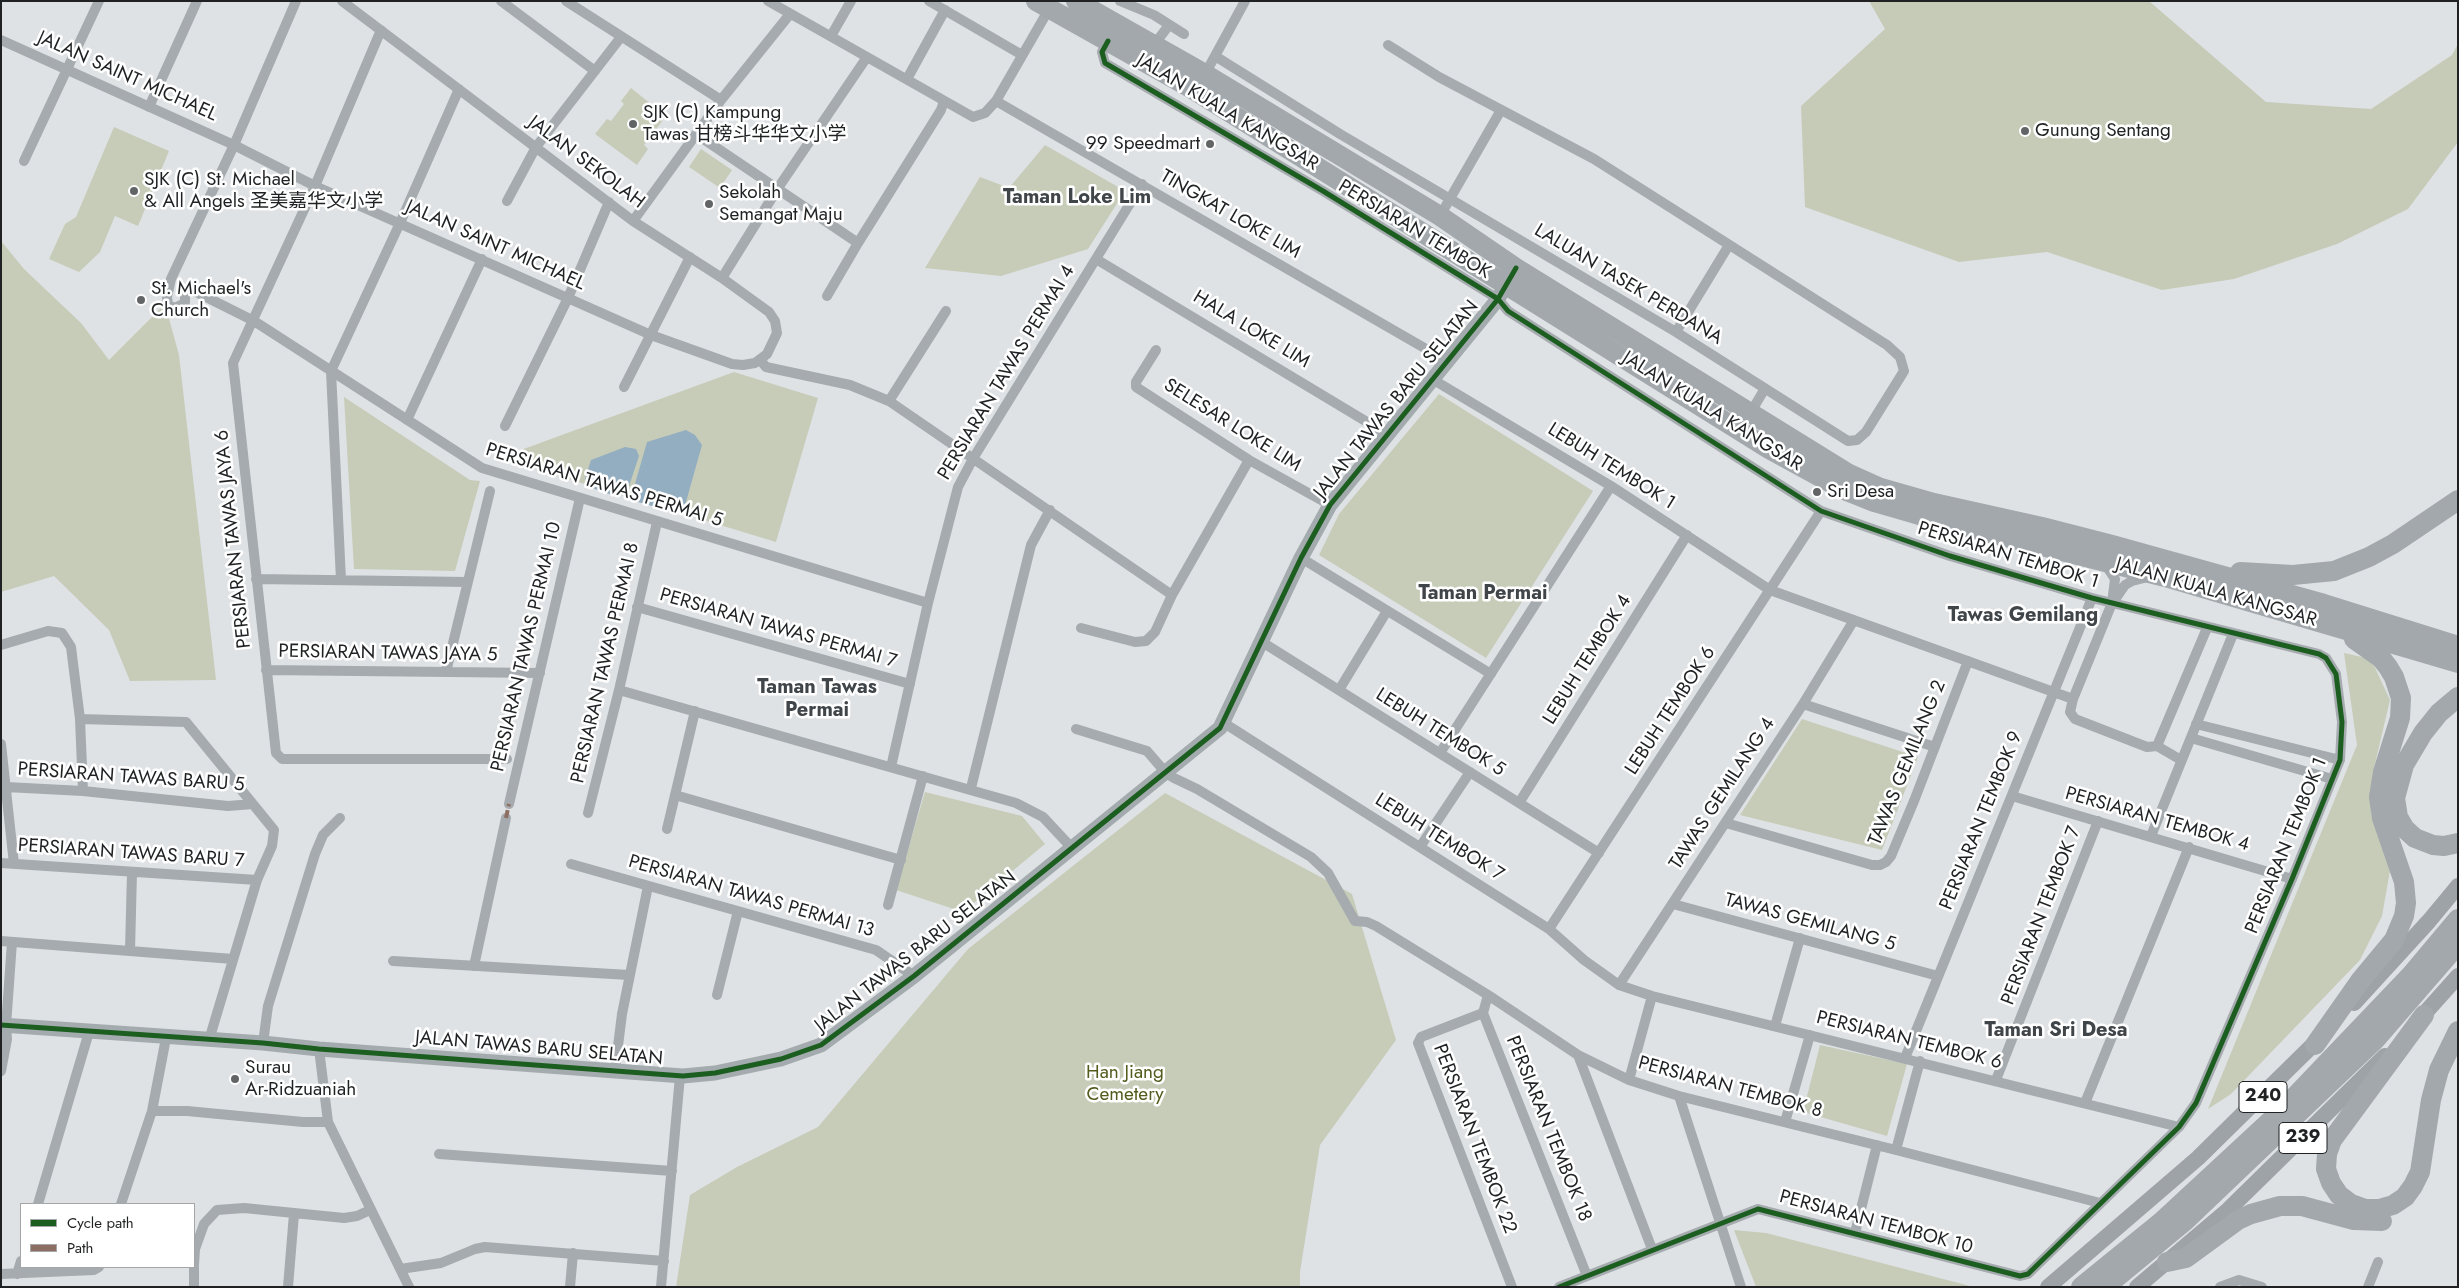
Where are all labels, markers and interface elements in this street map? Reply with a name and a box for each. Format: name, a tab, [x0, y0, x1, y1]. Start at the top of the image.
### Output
street label: JALAN SAINT MICHAEL	[34, 27, 220, 127]
street label: JALAN KUALA KANGSAR	[1132, 50, 1322, 176]
place label: SJK (C) Kampung Tawas 甘榜斗华华文小学	[643, 102, 846, 146]
street label: JALAN SEKOLAH	[523, 112, 649, 214]
marker: SJK (C) Kampung Tawas 甘榜斗华华文小学	[627, 118, 639, 130]
place label: Gunung Sentang	[2035, 120, 2171, 142]
marker: Gunung Sentang	[2019, 125, 2031, 137]
place label: 99 Speedmart	[1086, 133, 1200, 155]
marker: 99 Speedmart	[1204, 138, 1216, 150]
street label: TINGKAT LOKE LIM	[1156, 166, 1304, 264]
place label: SJK (C) St. Michael & All Angels 圣美嘉华文小学	[144, 169, 383, 213]
street label: PERSIARAN TEMBOK	[1334, 175, 1494, 285]
place label: Sekolah Semangat Maju	[719, 182, 843, 226]
marker: SJK (C) St. Michael & All Angels 圣美嘉华文小学	[128, 185, 140, 197]
district label: Taman Loke Lim	[1003, 186, 1151, 210]
street label: JALAN SAINT MICHAEL	[402, 196, 588, 296]
marker: Sekolah Semangat Maju	[703, 198, 715, 210]
street label: LALUAN TASEK PERDANA	[1530, 220, 1726, 350]
street label: PERSIARAN TAWAS PERMAI 4	[934, 261, 1080, 485]
place label: St. Michael's Church	[151, 278, 251, 322]
street label: HALA LOKE LIM	[1189, 286, 1313, 374]
marker: St. Michael's Church	[135, 294, 147, 306]
street label: JALAN TAWAS BARU SELATAN	[1310, 296, 1484, 504]
street label: JALAN KUALA KANGSAR	[1618, 347, 1806, 477]
street label: SELESAR LOKE LIM	[1159, 375, 1305, 477]
street label: LEBUH TEMBOK 1	[1543, 419, 1679, 515]
street label: PERSIARAN TAWAS JAYA 6	[211, 429, 257, 649]
street label: PERSIARAN TAWAS PERMAI 5	[483, 439, 725, 533]
place label: Sri Desa	[1827, 481, 1894, 503]
marker: Sri Desa	[1811, 486, 1823, 498]
street label: PERSIARAN TEMBOK 1	[1915, 518, 2101, 594]
street label: PERSIARAN TAWAS PERMAI 10	[487, 520, 567, 774]
street label: PERSIARAN TAWAS PERMAI 8	[567, 541, 645, 785]
street label: JALAN KUALA KANGSAR	[2113, 553, 2319, 633]
district label: Taman Permai	[1419, 582, 1547, 606]
street label: PERSIARAN TAWAS PERMAI 7	[657, 584, 899, 674]
street label: LEBUH TEMBOK 4	[1539, 591, 1637, 729]
district label: Tawas Gemilang	[1948, 604, 2098, 628]
street label: PERSIARAN TAWAS JAYA 5	[278, 641, 498, 667]
street label: LEBUH TEMBOK 6	[1621, 643, 1721, 779]
district label: Taman Tawas Permai	[757, 676, 877, 723]
street label: TAWAS GEMILANG 2	[1864, 677, 1952, 849]
street label: LEBUH TEMBOK 5	[1371, 684, 1509, 782]
street label: TAWAS GEMILANG 4	[1665, 714, 1781, 874]
street label: PERSIARAN TEMBOK 9	[1936, 728, 2028, 914]
street label: PERSIARAN TEMBOK 1	[2241, 755, 2333, 937]
street label: PERSIARAN TAWAS BARU 5	[17, 759, 245, 797]
street label: PERSIARAN TEMBOK 4	[2062, 783, 2252, 857]
street label: LEBUH TEMBOK 7	[1370, 789, 1508, 887]
street label: PERSIARAN TEMBOK 7	[1997, 823, 2087, 1009]
street label: PERSIARAN TAWAS BARU 7	[17, 835, 245, 873]
street label: PERSIARAN TAWAS PERMAI 13	[626, 851, 876, 943]
street label: JALAN TAWAS BARU SELATAN	[811, 866, 1021, 1038]
street label: TAWAS GEMILANG 5	[1722, 889, 1898, 957]
street label: PERSIARAN TEMBOK 6	[1814, 1007, 2004, 1075]
district label: Taman Sri Desa	[1985, 1019, 2127, 1043]
street label: JALAN TAWAS BARU SELATAN	[414, 1027, 664, 1071]
street label: PERSIARAN TEMBOK 18	[1500, 1033, 1596, 1225]
street label: PERSIARAN TEMBOK 22	[1427, 1041, 1521, 1237]
street label: PERSIARAN TEMBOK 8	[1635, 1052, 1825, 1124]
place label: Surau Ar-Ridzuaniah	[245, 1057, 356, 1101]
park label: Han Jiang Cemetery	[1086, 1062, 1164, 1106]
marker: Surau Ar-Ridzuaniah	[229, 1073, 241, 1085]
road number: 240	[2239, 1082, 2287, 1112]
road number: 239	[2279, 1122, 2327, 1154]
street label: PERSIARAN TEMBOK 10	[1777, 1186, 1975, 1260]
legend	[20, 1203, 195, 1268]
text: Cycle path	[67, 1212, 134, 1234]
text: Path	[67, 1237, 93, 1259]

